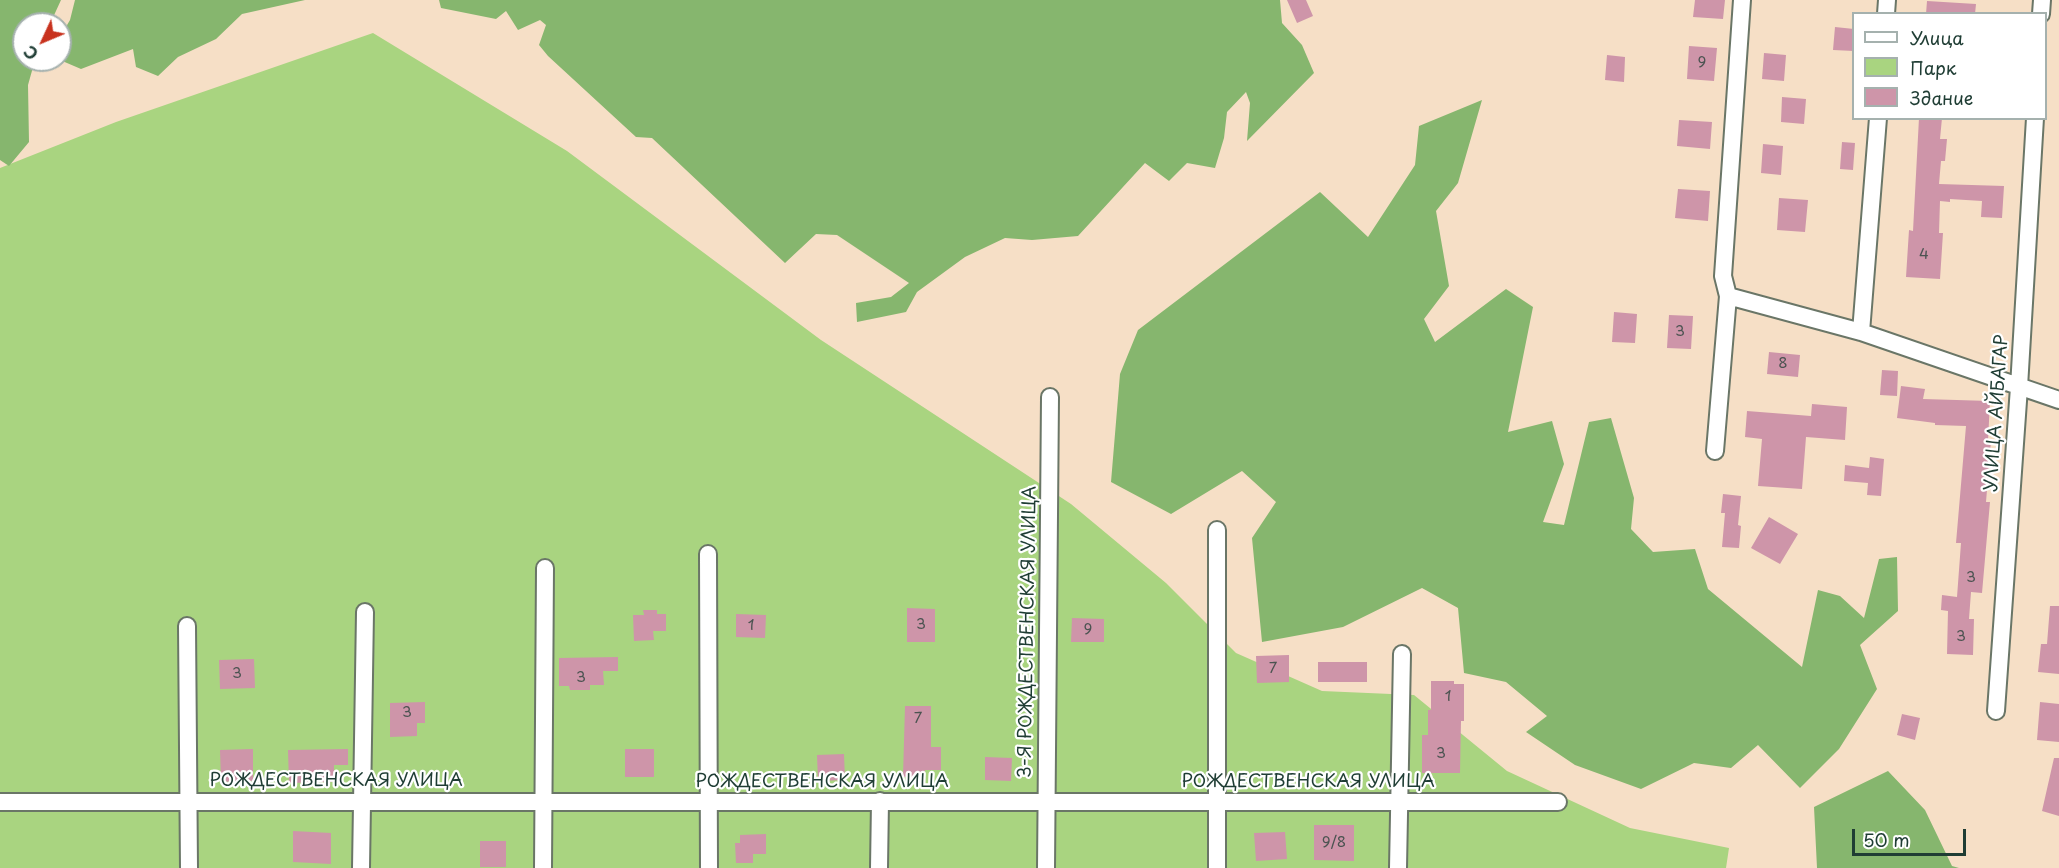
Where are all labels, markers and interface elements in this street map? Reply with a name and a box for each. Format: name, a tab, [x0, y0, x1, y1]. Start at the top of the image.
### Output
north arrow	[12, 12, 72, 72]
legend	[1852, 12, 2047, 120]
text: Улица	[1910, 24, 1964, 51]
text: С	[18, 40, 43, 66]
house number: 9	[1698, 54, 1706, 72]
text: Парк	[1910, 54, 1956, 81]
text: Здание	[1910, 84, 1973, 111]
house number: 4	[1919, 246, 1929, 264]
house number: 3	[1675, 323, 1685, 341]
street label: УЛИЦА АЙБАГАР	[1981, 334, 2013, 492]
house number: 8	[1778, 355, 1788, 373]
street label: 3-Я РОЖДЕСТВЕНСКАЯ УЛИЦА	[1015, 486, 1041, 778]
house number: 3	[1966, 569, 1976, 587]
house number: 3	[916, 616, 926, 634]
house number: 1	[748, 617, 754, 635]
house number: 9	[1084, 621, 1092, 639]
house number: 3	[1956, 628, 1966, 646]
house number: 7	[1269, 660, 1277, 678]
house number: 3	[232, 665, 242, 683]
house number: 3	[576, 669, 586, 687]
house number: 1	[1445, 688, 1451, 706]
house number: 3	[402, 704, 412, 722]
house number: 7	[914, 710, 922, 728]
house number: 3	[1436, 745, 1446, 763]
street label: РОЖДЕСТВЕНСКАЯ УЛИЦА	[209, 770, 463, 792]
street label: РОЖДЕСТВЕНСКАЯ УЛИЦА	[695, 771, 949, 793]
street label: РОЖДЕСТВЕНСКАЯ УЛИЦА	[1181, 771, 1435, 793]
scale bar	[1855, 817, 1969, 855]
text: 50 m	[1863, 826, 1910, 853]
house number: 9/8	[1322, 834, 1346, 852]

